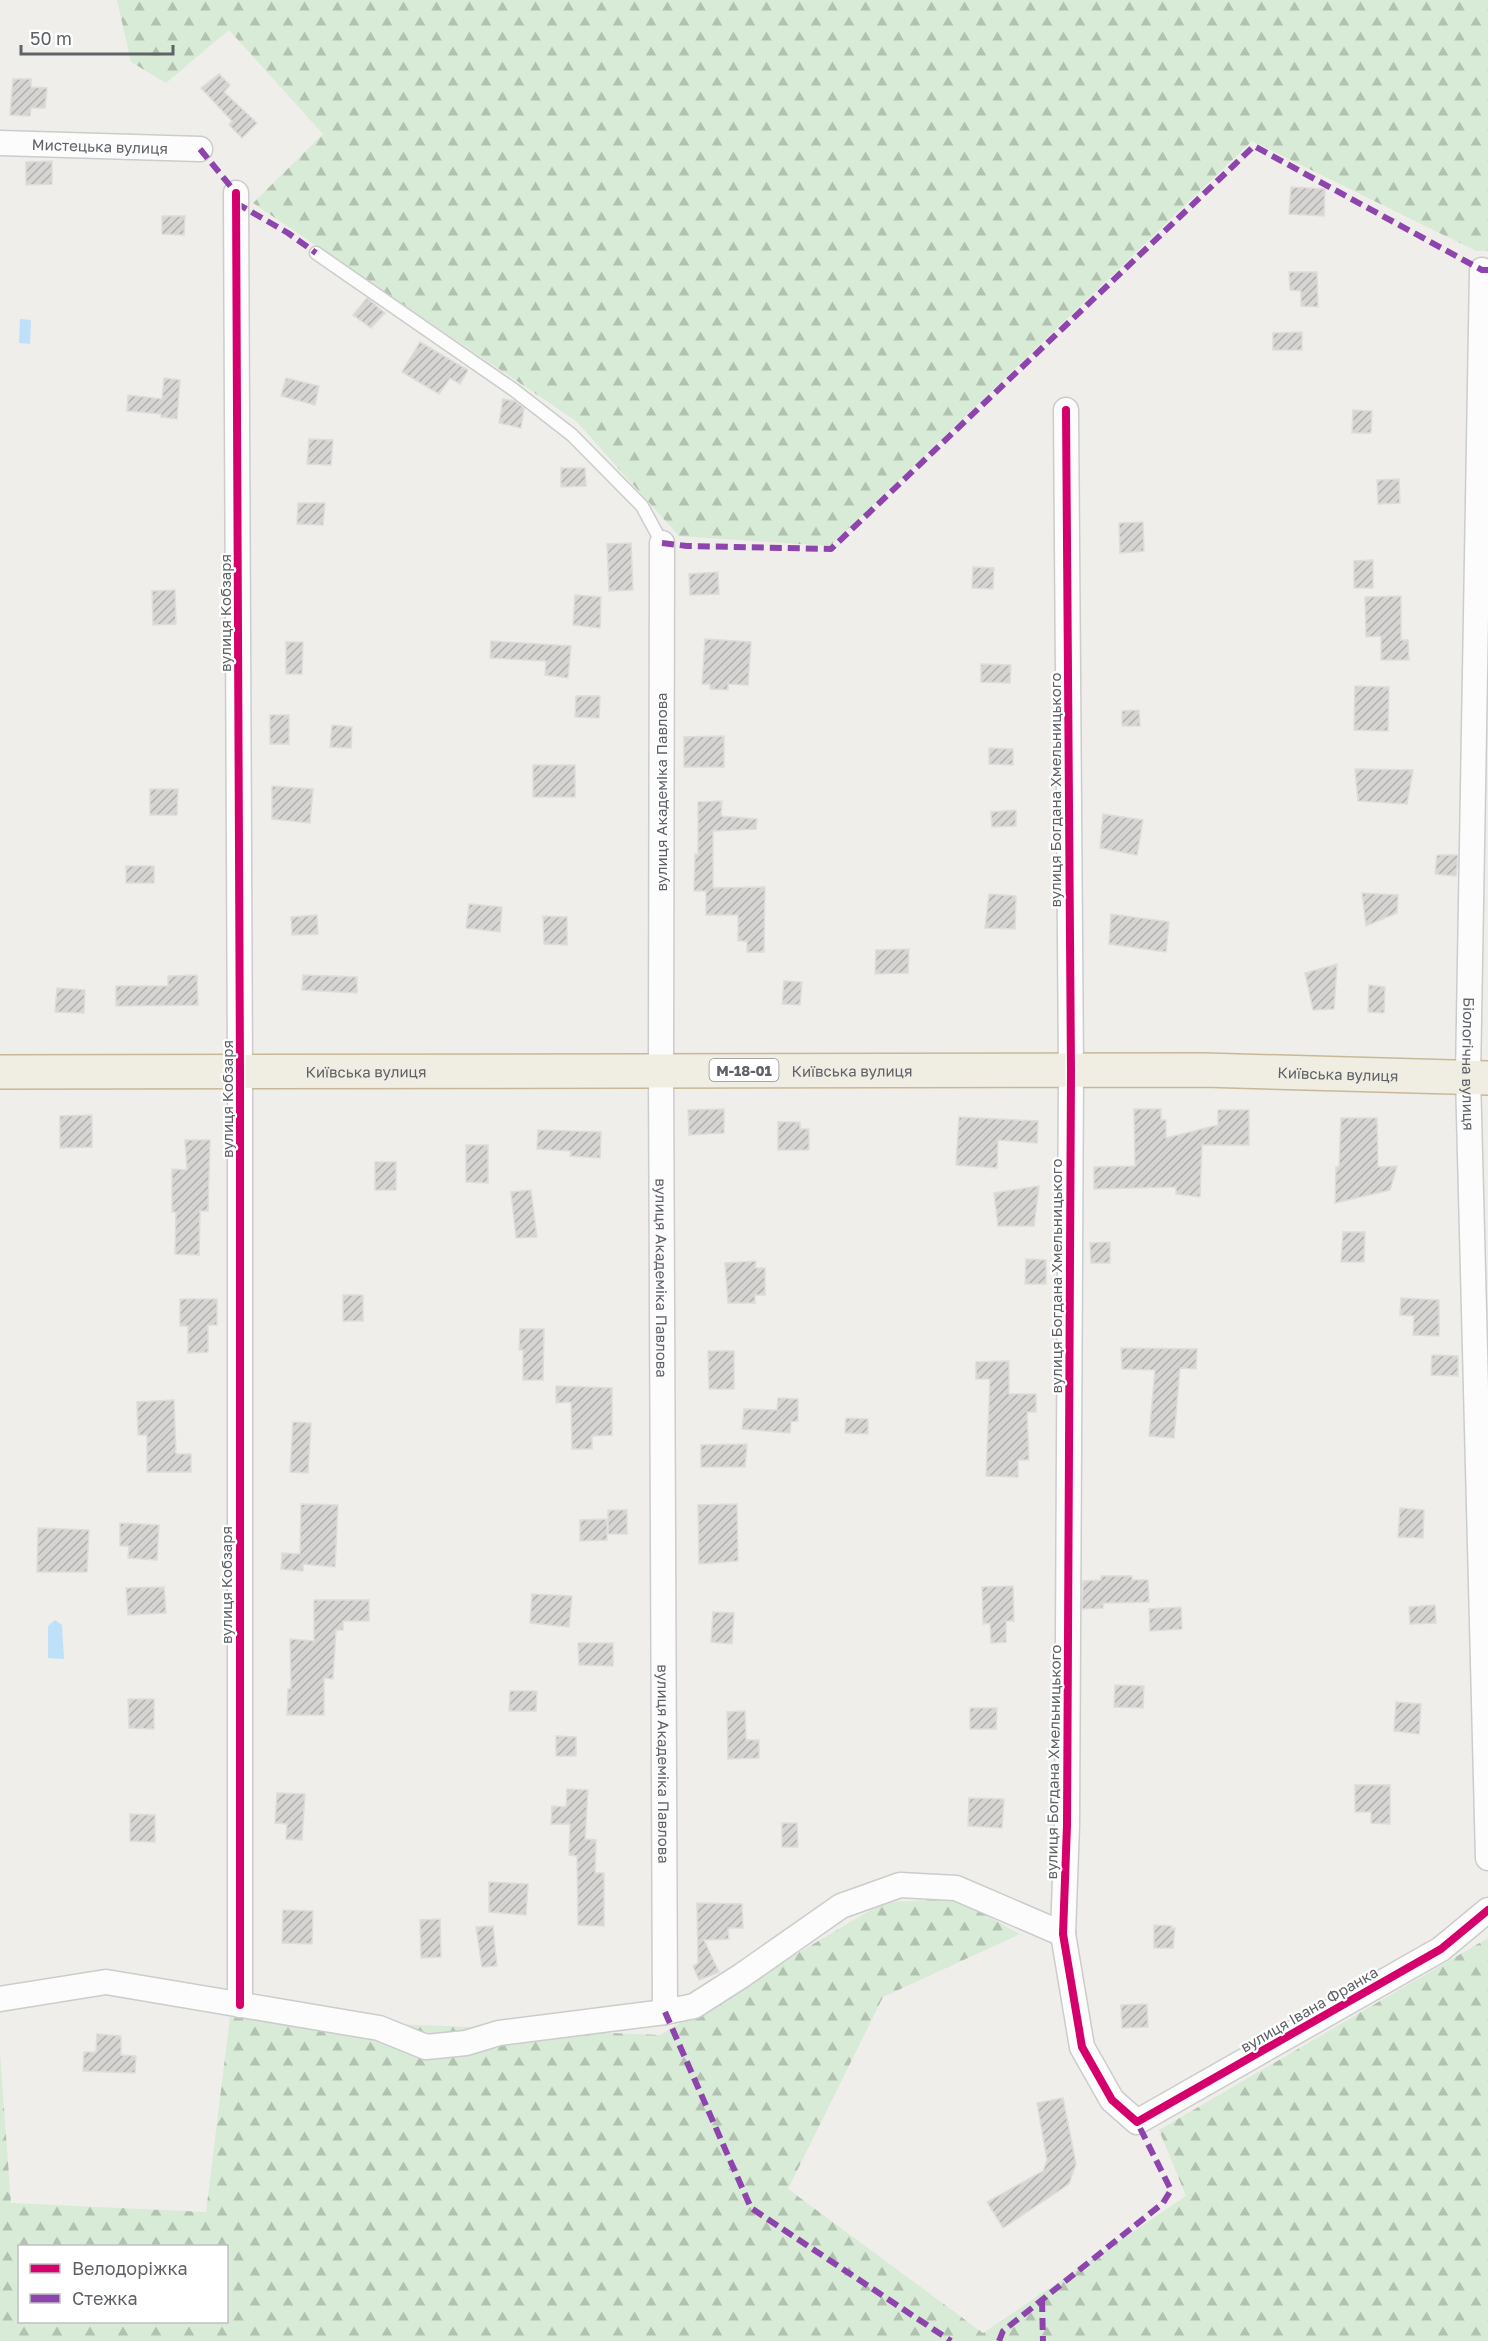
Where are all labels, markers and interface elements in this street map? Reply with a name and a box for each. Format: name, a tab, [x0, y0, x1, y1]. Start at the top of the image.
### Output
scale bar	[21, 18, 172, 56]
text: 50 m	[30, 27, 72, 49]
street label: Мистецька вулиця	[32, 135, 168, 157]
street label: вулиця Кобзаря	[216, 554, 234, 672]
street label: вулиця Богдана Хмельницького	[1046, 673, 1064, 907]
street label: вулиця Академіка Павлова	[652, 692, 670, 892]
street label: Біологічна вулиця	[1459, 997, 1478, 1131]
street label: вулиця Кобзаря	[218, 1040, 236, 1158]
road number: М-18-01	[710, 1059, 778, 1081]
street label: Київська вулиця	[791, 1061, 913, 1080]
street label: Київська вулиця	[305, 1062, 427, 1080]
street label: Київська вулиця	[1277, 1063, 1399, 1084]
street label: вулиця Богдана Хмельницького	[1047, 1159, 1065, 1393]
street label: вулиця Академіка Павлова	[652, 1178, 671, 1378]
street label: вулиця Кобзаря	[217, 1526, 235, 1644]
street label: вулиця Богдана Хмельницького	[1042, 1644, 1064, 1880]
street label: вулиця Академіка Павлова	[655, 1664, 673, 1864]
street label: вулиця Івана Франка	[1237, 1962, 1381, 2056]
legend	[18, 2245, 228, 2323]
text: Велодоріжка	[72, 2257, 188, 2279]
text: Стежка	[72, 2287, 138, 2309]

